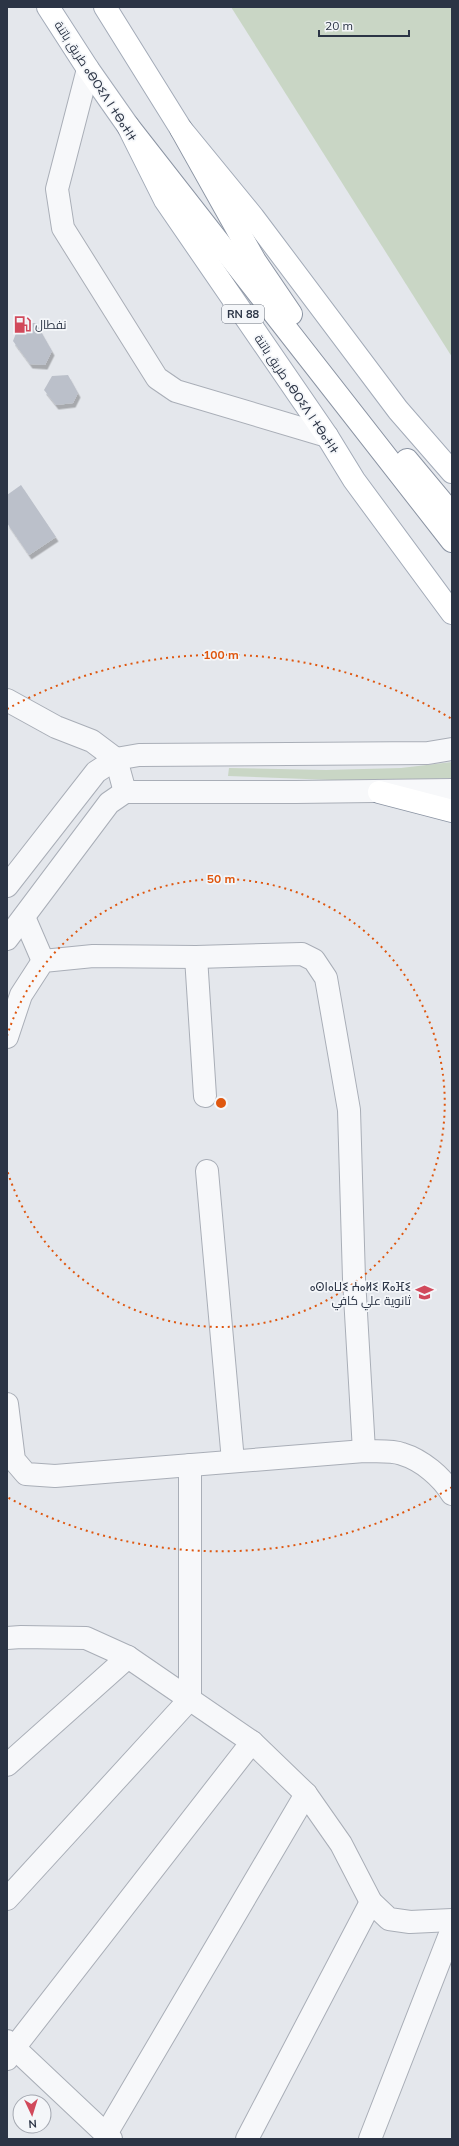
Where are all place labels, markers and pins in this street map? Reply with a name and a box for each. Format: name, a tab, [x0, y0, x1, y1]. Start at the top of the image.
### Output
fuel station icon: نفطال	[12, 314, 32, 334]
place label: نفطال	[35, 317, 66, 332]
centre of rings	[214, 1096, 228, 1110]
place label: ⴰⵙⵏⴰⵡⵉ ⵄⴰⵍⵉ ⴽⴰⴼⵉ ثانوية علي كافي	[310, 1279, 412, 1311]
school or university icon: ⴰⵙⵏⴰⵡⵉ ⵄⴰⵍⵉ ⴽⴰⴼⵉ ثانوية علي كافي	[414, 1283, 434, 1303]

